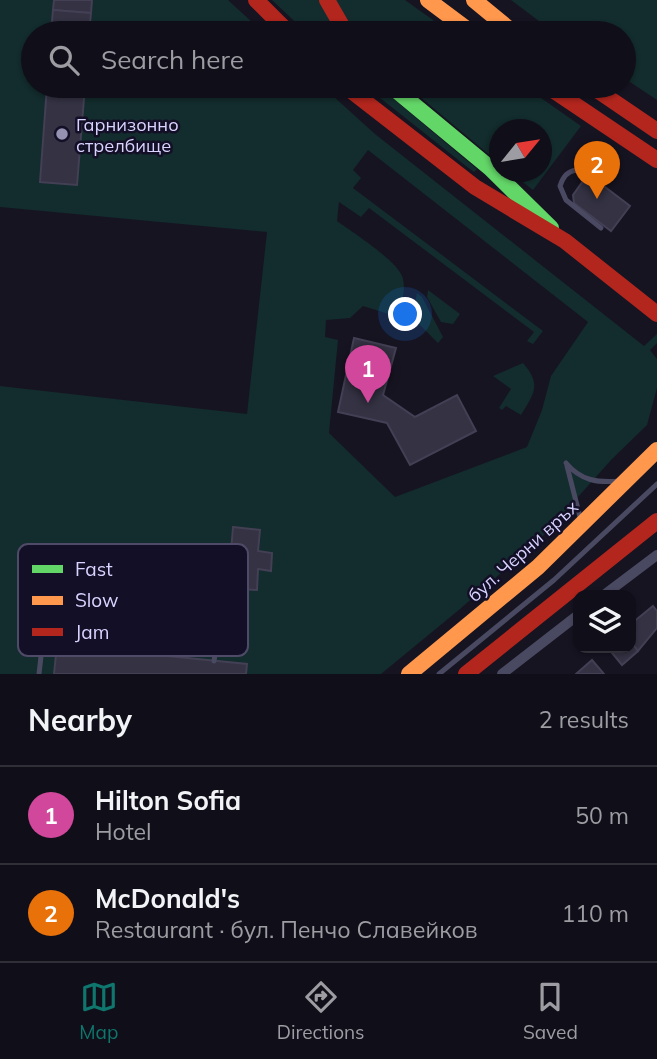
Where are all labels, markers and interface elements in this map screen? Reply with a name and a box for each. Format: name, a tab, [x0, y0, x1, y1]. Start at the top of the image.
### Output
search box	[21, 21, 636, 98]
icon: search	[45, 41, 83, 79]
text: Search here	[101, 43, 244, 76]
place label: Гарнизонно стрелбище	[76, 113, 179, 157]
north arrow	[489, 119, 552, 182]
marker: Гарнизонно стрелбище	[54, 126, 70, 142]
pin: 2	[574, 141, 620, 199]
your location	[388, 297, 422, 331]
pin: 1	[345, 345, 391, 403]
street label: бул. Черни връх	[463, 495, 583, 607]
legend	[18, 544, 248, 656]
text: Fast	[75, 557, 113, 581]
text: Slow	[75, 588, 119, 612]
map controls	[573, 590, 636, 653]
button: layers	[573, 590, 636, 653]
text: Jam	[75, 620, 109, 644]
text: Nearby	[28, 701, 132, 739]
text: 2 results	[539, 705, 629, 734]
text: Hilton Sofia	[95, 784, 241, 817]
text: 1	[44, 801, 58, 830]
text: 50 m	[575, 801, 629, 830]
text: Hotel	[95, 817, 152, 846]
text: McDonald's	[95, 882, 240, 915]
text: 2	[44, 899, 58, 928]
text: 110 m	[561, 899, 629, 928]
text: Restaurant · бул. Пенчо Славейков	[95, 915, 478, 944]
tab: Map	[79, 978, 118, 1044]
tab: Directions	[277, 978, 365, 1044]
tab: Saved	[523, 978, 578, 1044]

